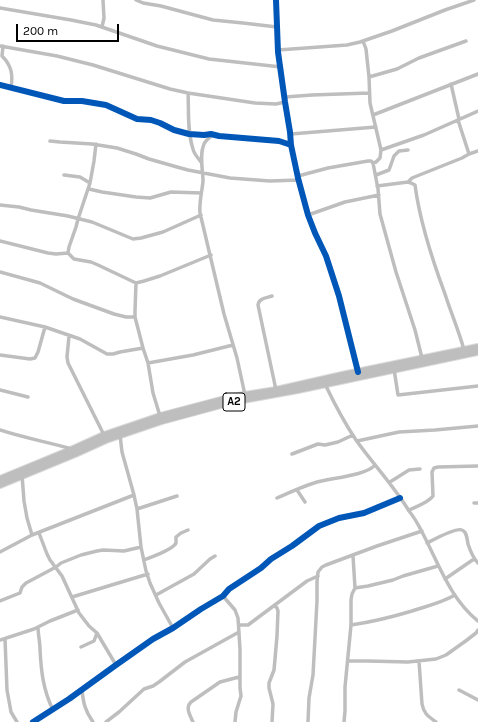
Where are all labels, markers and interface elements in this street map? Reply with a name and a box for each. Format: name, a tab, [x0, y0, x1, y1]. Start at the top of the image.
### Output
scale bar	[18, 16, 121, 42]
text: 200 m	[23, 24, 58, 38]
road number: A2	[223, 393, 245, 411]

